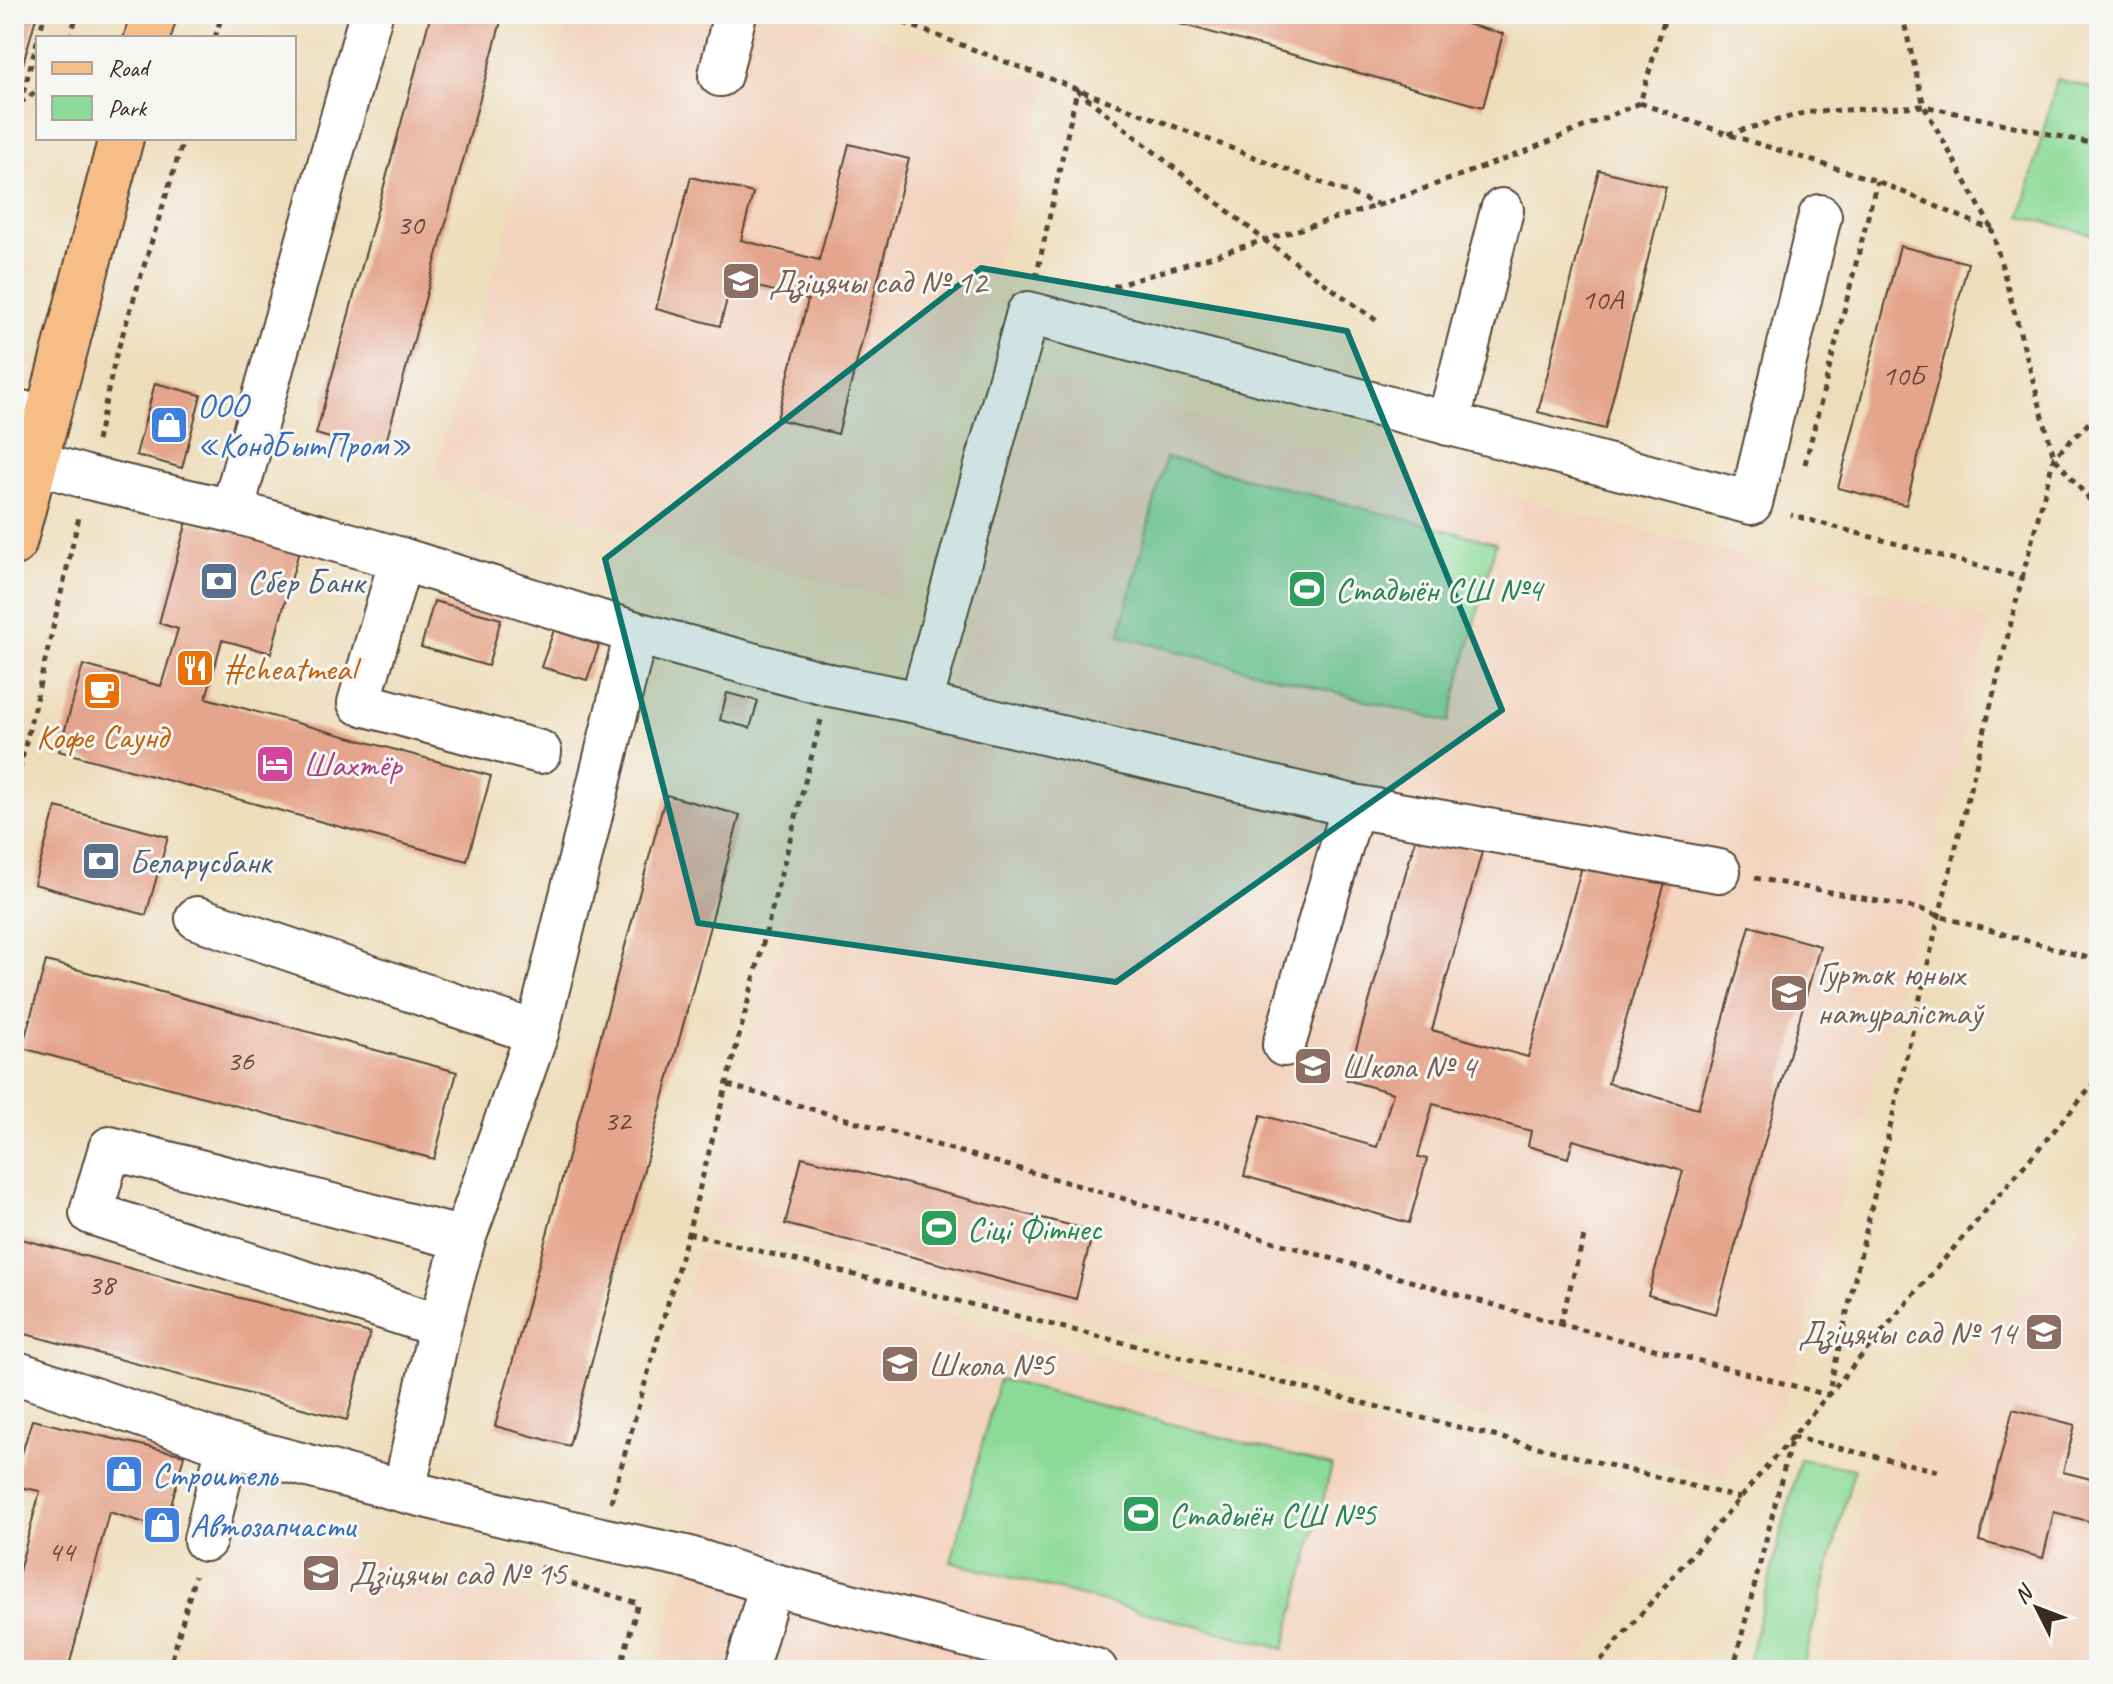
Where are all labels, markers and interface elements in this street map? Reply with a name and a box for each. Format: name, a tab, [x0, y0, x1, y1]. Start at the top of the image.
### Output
legend	[36, 36, 296, 140]
text: Road	[108, 53, 152, 83]
text: Park	[108, 93, 148, 123]
house number: 30	[397, 205, 426, 243]
school or university icon: Дзіцячы сад № 12	[720, 260, 762, 302]
place label: Дзіцячы сад № 12	[769, 260, 989, 303]
house number: 10А	[1581, 280, 1625, 318]
house number: 10Б	[1882, 356, 1929, 394]
place label: ООО «КондБытПром»	[197, 384, 411, 466]
shop icon: ООО «КондБытПром»	[148, 404, 190, 446]
bank icon: Сбер Банк	[198, 560, 240, 602]
place label: Сбер Банк	[247, 560, 368, 603]
sports icon: Стадыён СШ №4	[1286, 568, 1328, 610]
place label: Стадыён СШ №4	[1335, 568, 1546, 611]
restaurant icon: #cheatmeal	[174, 647, 216, 689]
place label: #cheatmeal	[223, 647, 362, 690]
cafe icon: Кофе Саунд	[81, 670, 123, 712]
place label: Кофе Саунд	[36, 715, 172, 758]
hotel icon: Шахтёр	[254, 743, 296, 785]
place label: Шахтёр	[303, 743, 404, 786]
bank icon: Беларусбанк	[80, 840, 122, 882]
place label: Беларусбанк	[129, 840, 274, 883]
place label: Гурток юных натуралістаў	[1817, 952, 1985, 1034]
school or university icon: Гурток юных натуралістаў	[1768, 972, 1810, 1014]
house number: 36	[227, 1041, 255, 1079]
school or university icon: Школа № 4	[1292, 1045, 1334, 1087]
place label: Школа № 4	[1341, 1045, 1480, 1088]
house number: 32	[604, 1101, 633, 1139]
sports icon: Сіці Фітнес	[918, 1207, 960, 1249]
place label: Сіці Фітнес	[967, 1207, 1103, 1250]
house number: 38	[88, 1265, 117, 1303]
place label: Дзіцячы сад № 14	[1798, 1311, 2020, 1354]
school or university icon: Дзіцячы сад № 14	[2023, 1311, 2065, 1353]
school or university icon: Школа №5	[879, 1343, 921, 1385]
place label: Школа №5	[928, 1343, 1056, 1386]
shop icon: Строитель	[103, 1453, 145, 1495]
place label: Строитель	[152, 1453, 279, 1496]
sports icon: Стадыён СШ №5	[1120, 1493, 1162, 1535]
place label: Стадыён СШ №5	[1169, 1493, 1378, 1536]
shop icon: Автозапчасти	[141, 1504, 183, 1546]
place label: Автозапчасти	[190, 1504, 358, 1547]
house number: 44	[48, 1532, 77, 1570]
school or university icon: Дзіцячы сад № 15	[300, 1552, 342, 1594]
place label: Дзіцячы сад № 15	[349, 1552, 568, 1595]
north arrow	[1997, 1568, 2077, 1648]
text: N	[2008, 1578, 2040, 1610]

